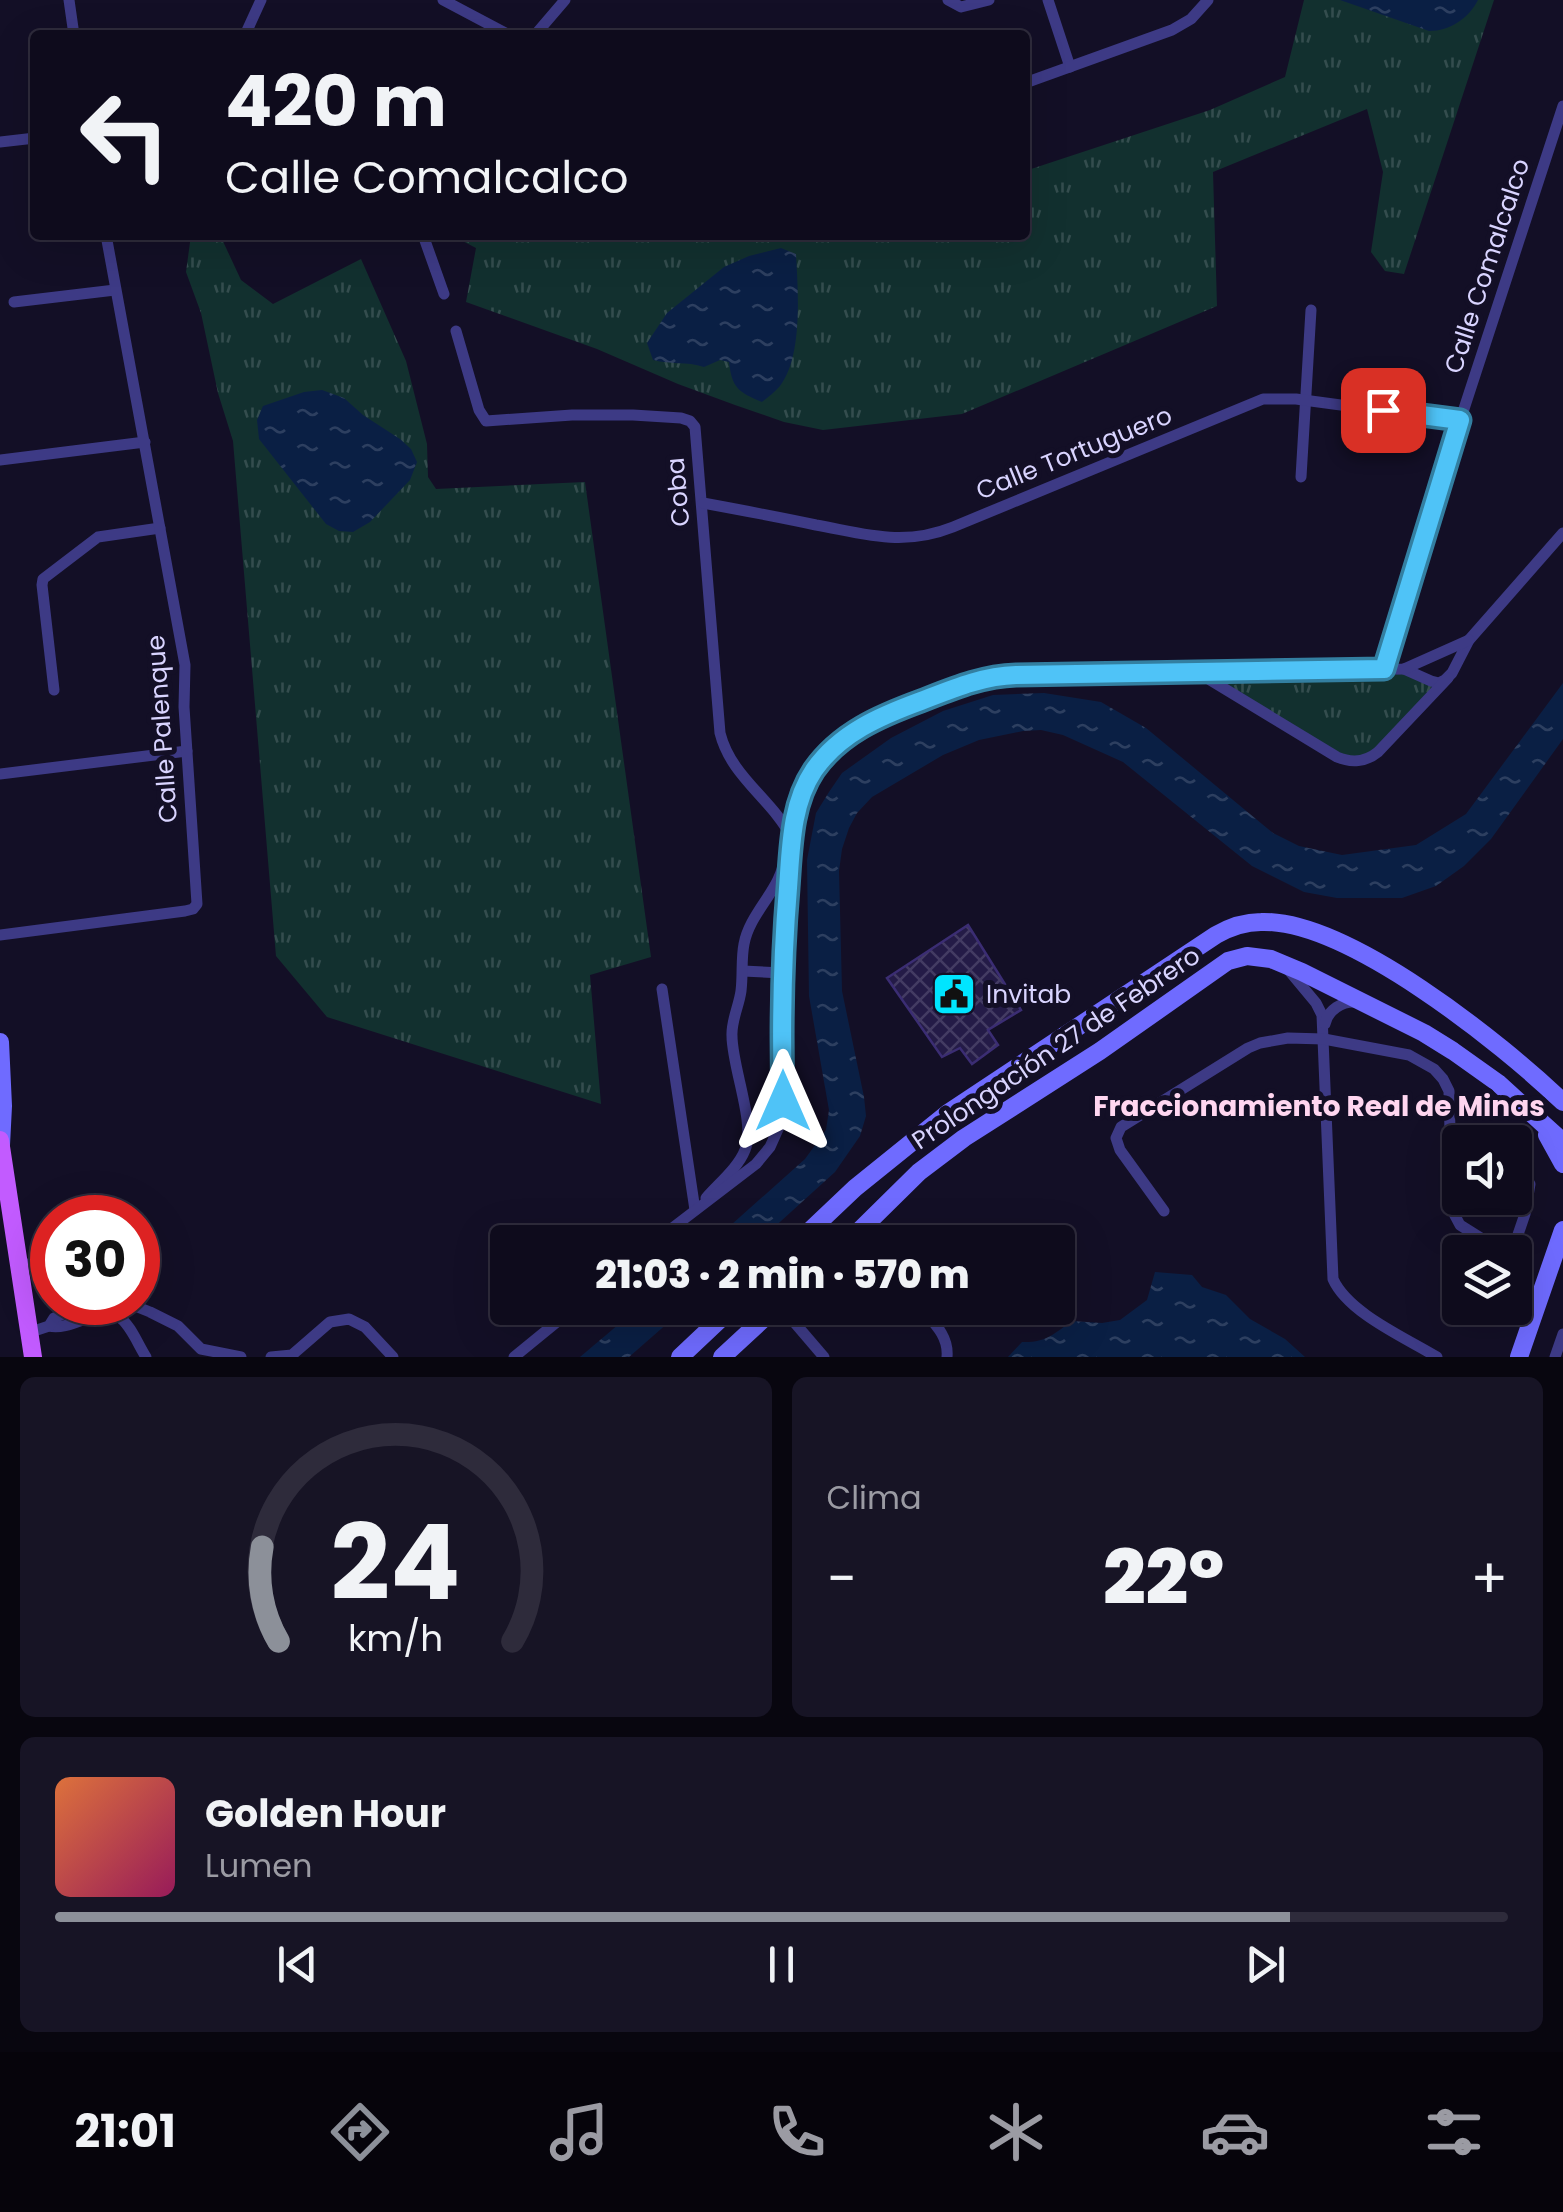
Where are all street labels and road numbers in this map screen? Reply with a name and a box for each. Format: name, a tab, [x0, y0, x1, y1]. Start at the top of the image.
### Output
street label: Calle Comalcalco	[1436, 154, 1538, 378]
street label: Calle Tortuguero	[971, 398, 1177, 508]
street label: Coba	[658, 456, 698, 528]
street label: Calle Palenque	[138, 634, 186, 824]
street label: Prolongación 27 de Febrero	[905, 938, 1207, 1158]

